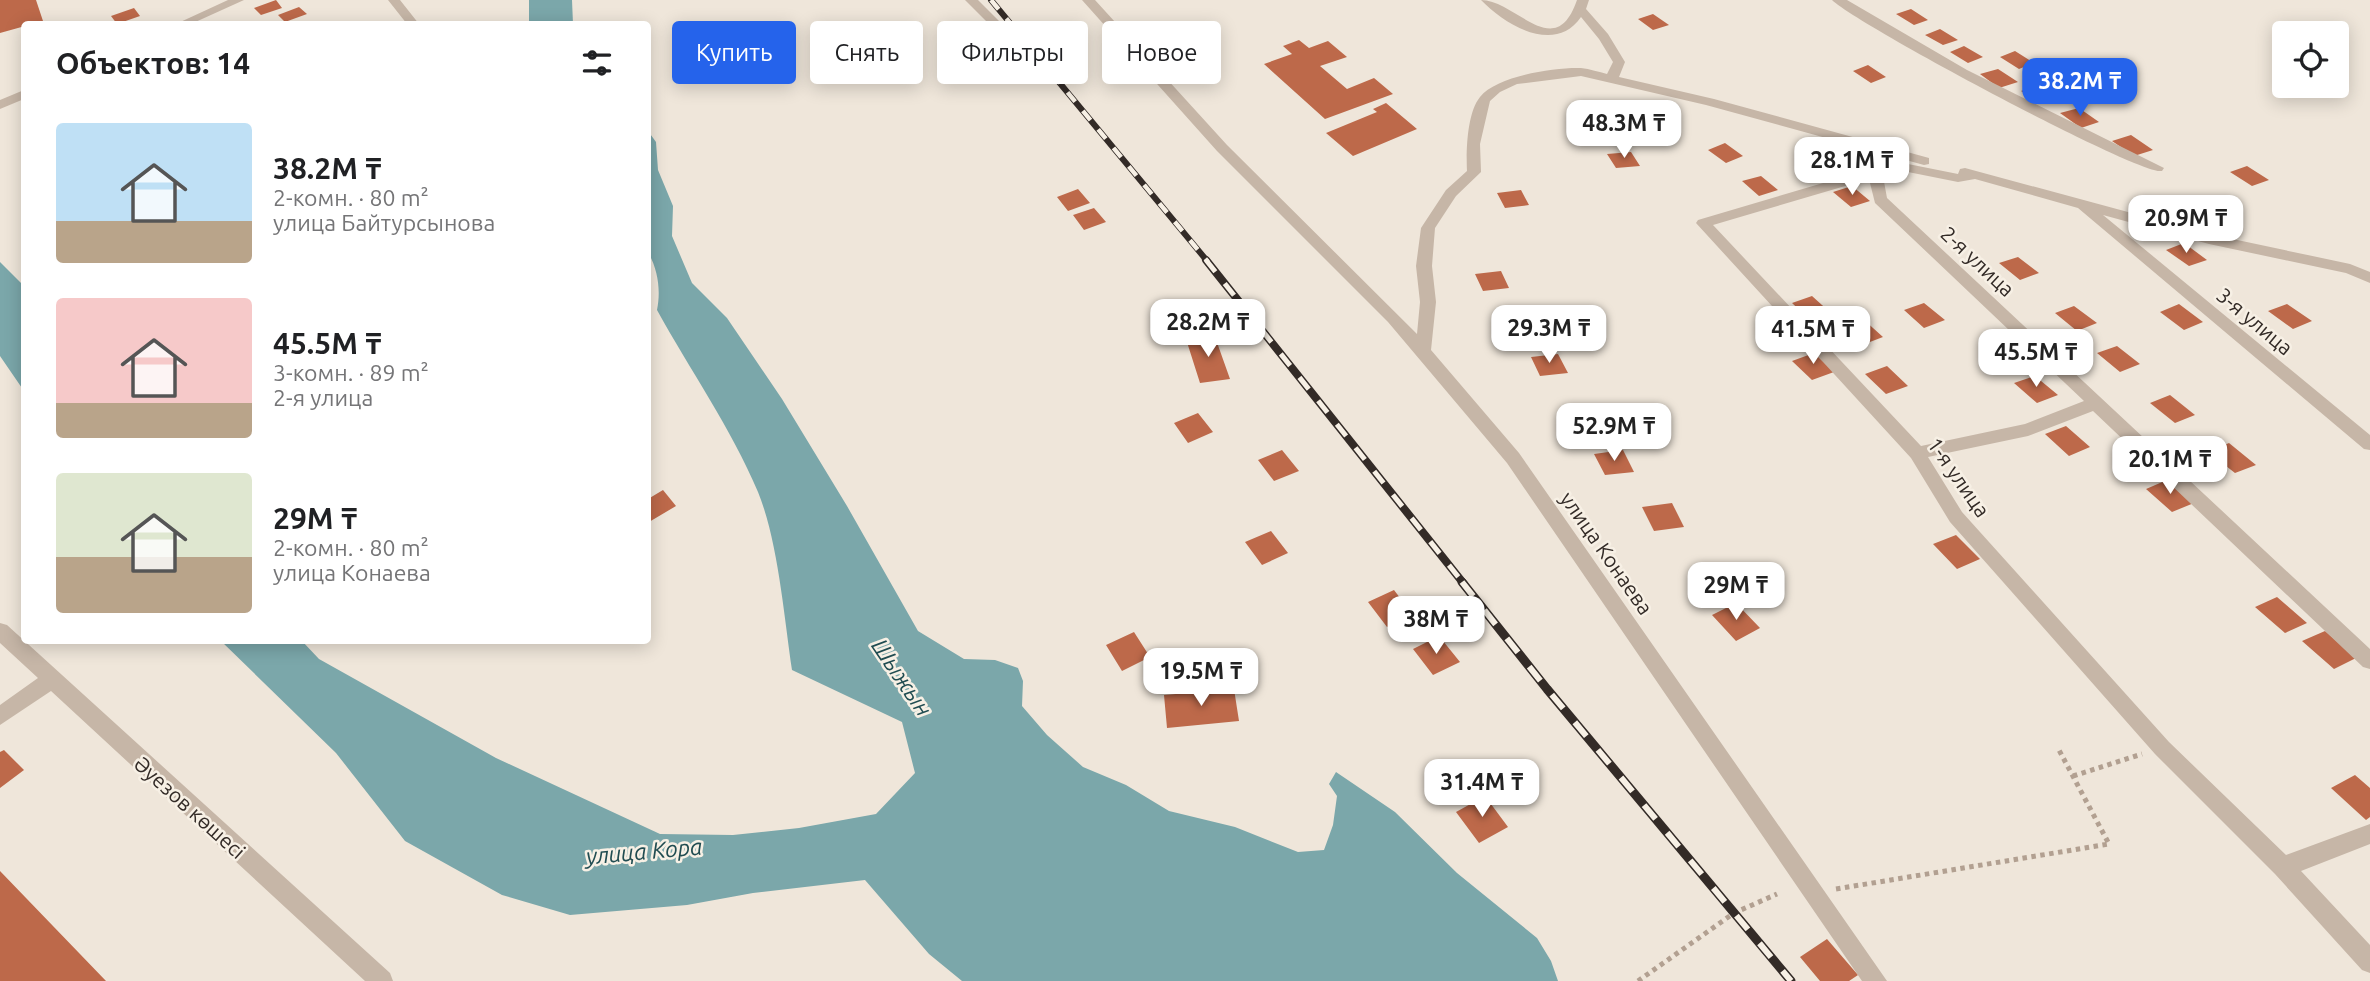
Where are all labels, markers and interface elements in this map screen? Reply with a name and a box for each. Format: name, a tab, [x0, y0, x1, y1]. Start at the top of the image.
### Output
chip: Купить	[672, 21, 796, 84]
chip: Снять	[810, 21, 923, 84]
chip: Фильтры	[937, 21, 1088, 84]
chip: Новое	[1102, 21, 1221, 84]
map controls	[2272, 21, 2349, 98]
button: locate	[2272, 21, 2349, 98]
icon: filters	[578, 44, 616, 82]
text: Объектов: 14	[56, 46, 250, 80]
pin: 38.2M ₸	[2015, 58, 2145, 118]
text: 38.2M ₸	[2038, 68, 2122, 93]
pin: 48.3M ₸	[1559, 100, 1689, 160]
text: 48.3M ₸	[1582, 110, 1666, 135]
pin: 28.1M ₸	[1787, 138, 1917, 197]
text: 28.1M ₸	[1810, 147, 1894, 172]
icon: home	[112, 151, 196, 235]
text: 38.2M ₸	[273, 151, 382, 185]
text: 2-комн. · 80 m²	[273, 185, 429, 210]
pin: 20.9M ₸	[2121, 196, 2251, 255]
text: 20.9M ₸	[2144, 205, 2228, 230]
text: улица Байтурсынова	[273, 210, 495, 235]
street label: 2-я улица	[1936, 221, 2020, 301]
street label: 3-я улица	[2212, 282, 2298, 360]
pin: 28.2M ₸	[1143, 300, 1273, 359]
pin: 29.3M ₸	[1484, 306, 1614, 365]
pin: 41.5M ₸	[1748, 306, 1878, 366]
text: 28.2M ₸	[1166, 309, 1250, 334]
text: 29.3M ₸	[1507, 315, 1591, 340]
text: 41.5M ₸	[1771, 316, 1855, 341]
icon: home	[112, 326, 196, 410]
text: 45.5M ₸	[273, 326, 382, 360]
pin: 45.5M ₸	[1971, 330, 2101, 389]
text: 45.5M ₸	[1994, 339, 2078, 364]
text: 3-комн. · 89 m²	[273, 360, 429, 385]
text: 2-я улица	[273, 385, 373, 410]
pin: 52.9M ₸	[1549, 404, 1679, 463]
text: 52.9M ₸	[1572, 413, 1656, 438]
street label: 1-я улица	[1923, 433, 1995, 521]
pin: 20.1M ₸	[2105, 436, 2235, 496]
text: 20.1M ₸	[2128, 446, 2212, 471]
street label: улица Конаева	[1556, 487, 1658, 619]
icon: home	[112, 501, 196, 585]
text: 29M ₸	[273, 501, 358, 535]
text: 2-комн. · 80 m²	[273, 535, 429, 560]
text: улица Конаева	[273, 560, 431, 585]
pin: 29M ₸	[1687, 562, 1785, 622]
text: 29M ₸	[1704, 572, 1768, 597]
pin: 38M ₸	[1387, 596, 1485, 656]
text: 38M ₸	[1404, 606, 1468, 631]
water label: Шыжын	[867, 634, 937, 721]
pin: 19.5M ₸	[1136, 648, 1266, 708]
text: 19.5M ₸	[1159, 658, 1243, 683]
street label: Әуезов көшесі	[129, 751, 251, 863]
pin: 31.4M ₸	[1417, 760, 1547, 819]
text: 31.4M ₸	[1440, 769, 1524, 794]
water label: улица Кора	[582, 833, 703, 869]

